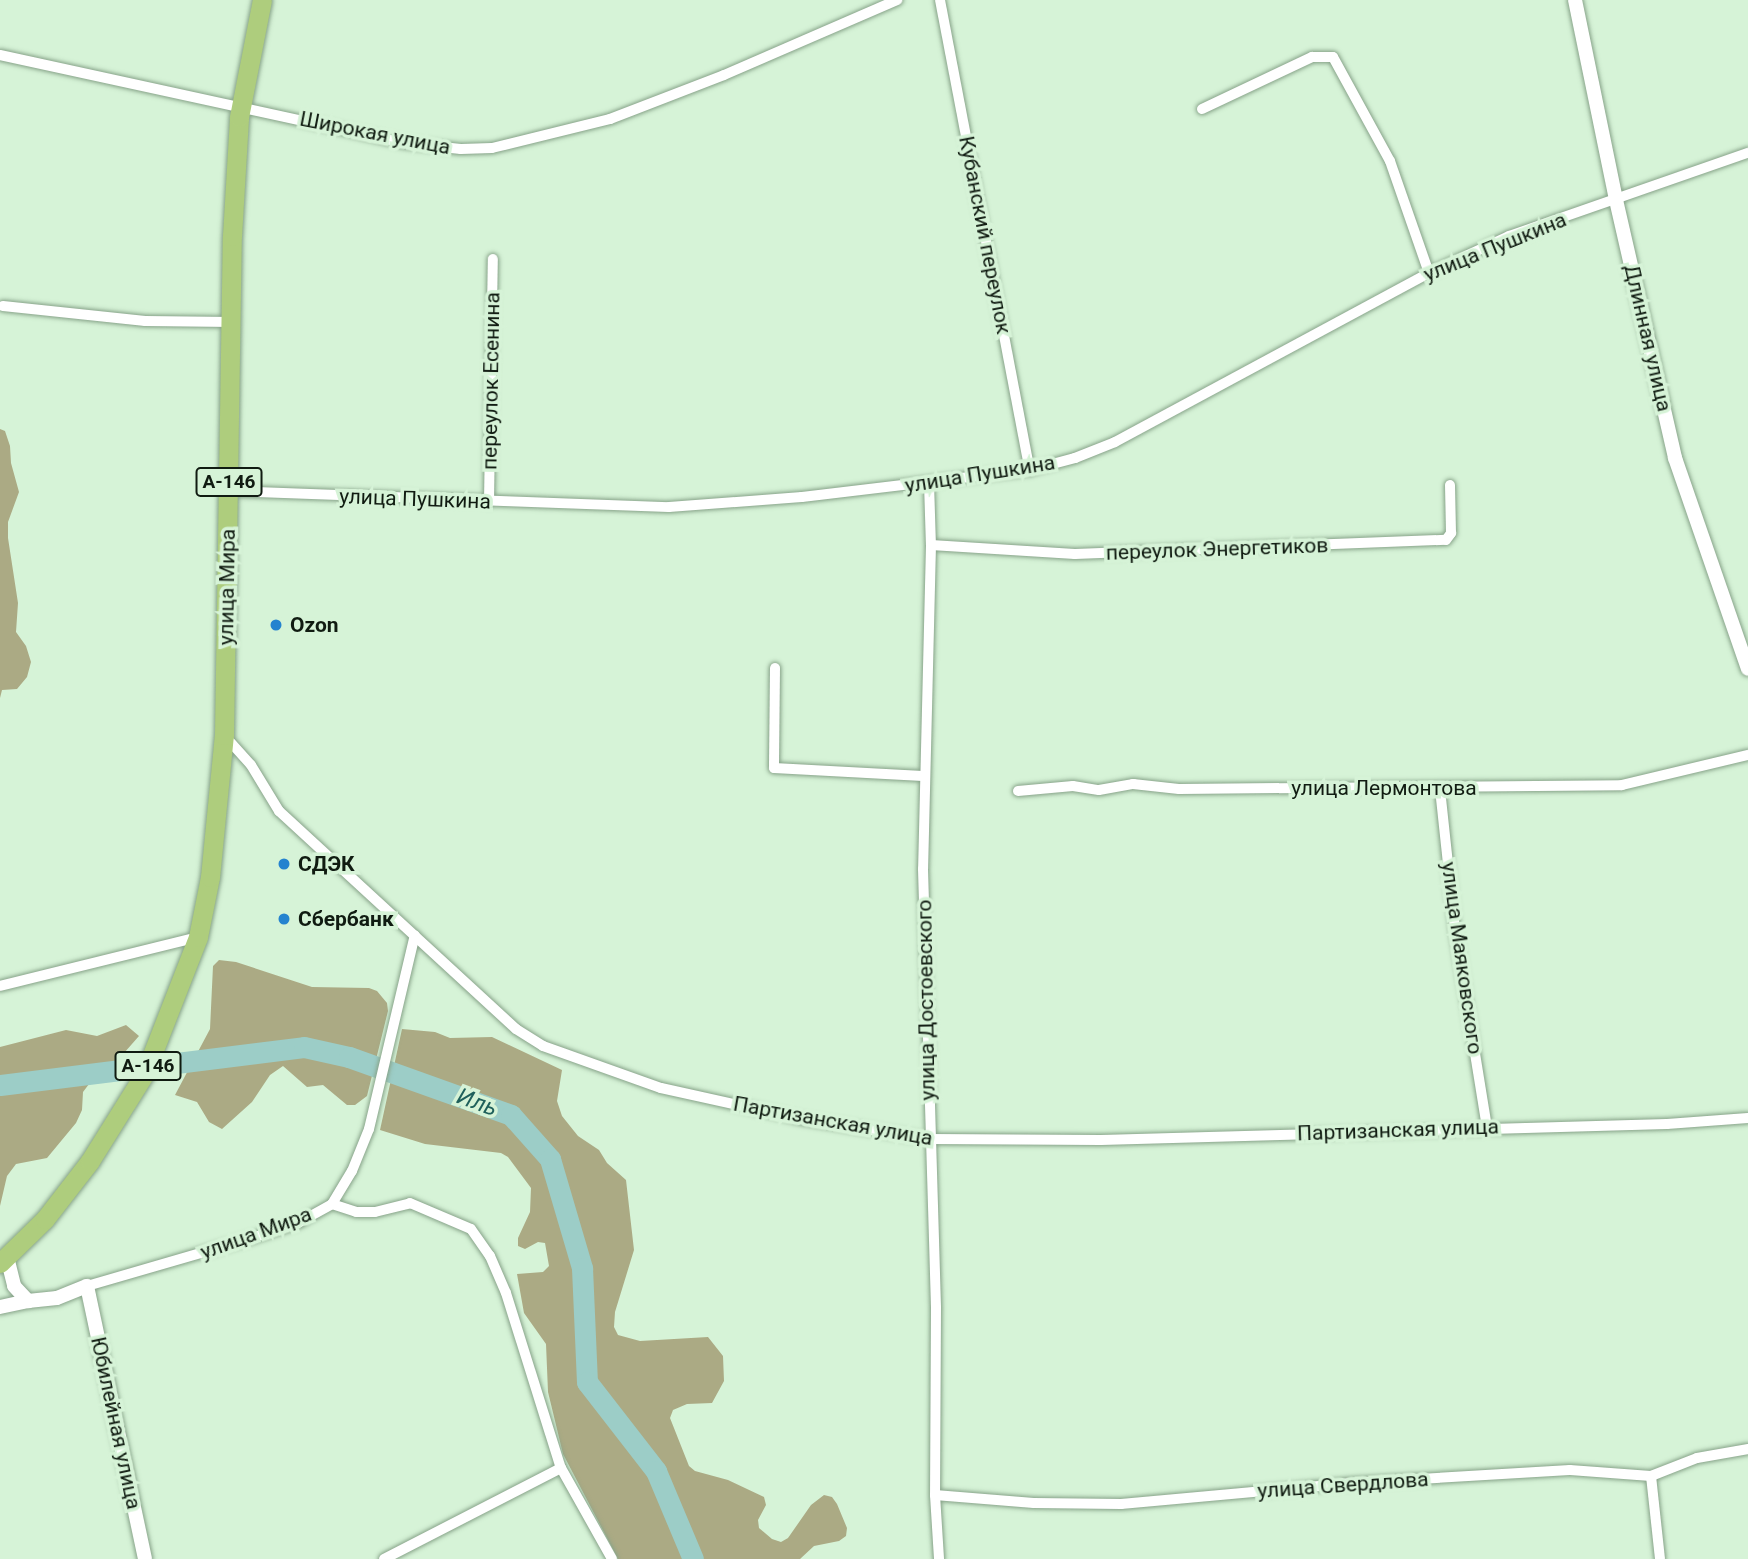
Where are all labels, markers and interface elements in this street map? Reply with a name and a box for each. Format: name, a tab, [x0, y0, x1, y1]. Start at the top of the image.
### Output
street label: Широкая улица	[298, 106, 452, 160]
street label: Кубанский переулок	[953, 134, 1017, 336]
street label: улица Пушкина	[1420, 207, 1570, 287]
street label: Длинная улица	[1619, 262, 1677, 414]
street label: переулок Есенина	[477, 292, 505, 470]
street label: улица Пушкина	[903, 450, 1057, 498]
road number: А-146	[194, 467, 264, 498]
street label: улица Пушкина	[339, 484, 491, 514]
street label: улица Мира	[213, 529, 241, 645]
street label: переулок Энергетиков	[1105, 533, 1329, 565]
place label: Ozon	[290, 612, 339, 638]
marker: Ozon	[268, 617, 284, 633]
street label: улица Лермонтова	[1291, 775, 1477, 801]
place label: СДЭК	[298, 851, 355, 877]
marker: СДЭК	[276, 856, 292, 872]
street label: улица Маяковского	[1436, 860, 1488, 1056]
street label: улица Достоевского	[912, 899, 940, 1101]
place label: Сбербанк	[298, 906, 394, 932]
marker: Сбербанк	[276, 911, 292, 927]
road number: А-146	[113, 1050, 183, 1082]
water label: Иль	[453, 1083, 501, 1123]
street label: Партизанская улица	[731, 1091, 935, 1151]
street label: Партизанская улица	[1297, 1114, 1499, 1146]
street label: улица Мира	[197, 1201, 315, 1265]
street label: Юбилейная улица	[85, 1334, 147, 1512]
street label: улица Свердлова	[1257, 1466, 1429, 1504]

